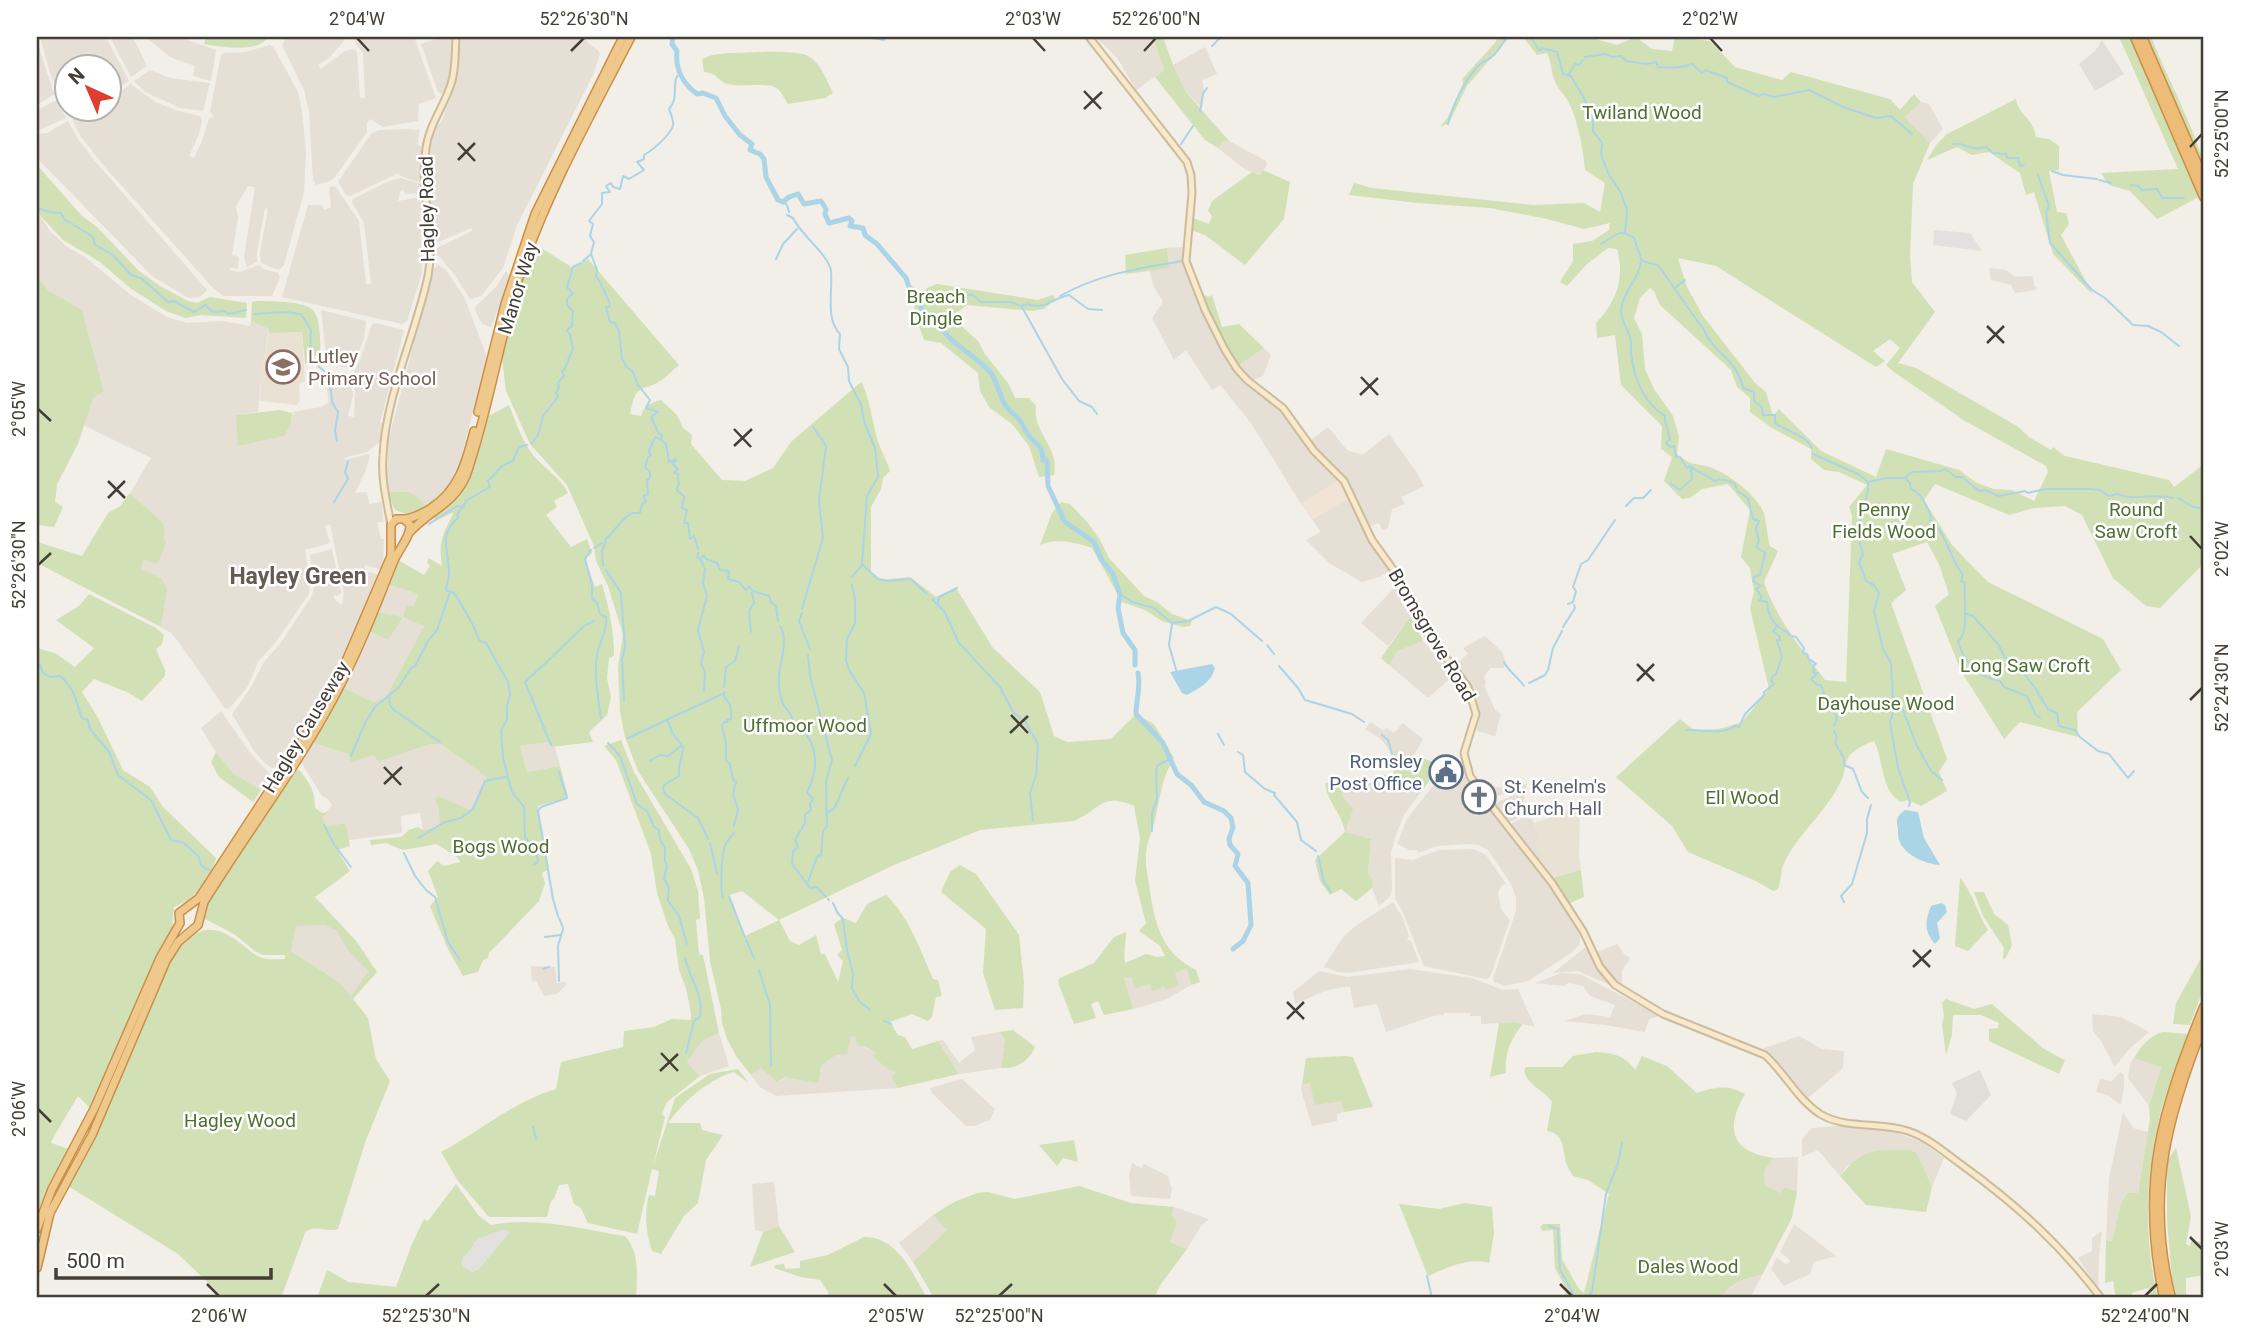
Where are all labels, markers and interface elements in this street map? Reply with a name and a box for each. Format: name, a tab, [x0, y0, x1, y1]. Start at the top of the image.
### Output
text: 2°04'W	[329, 8, 385, 29]
text: 52°26'30"N	[539, 8, 629, 29]
text: 2°03'W	[1005, 8, 1061, 29]
text: 52°26'00"N	[1111, 8, 1201, 29]
text: 2°02'W	[1682, 8, 1738, 29]
north arrow	[52, 52, 122, 122]
text: N	[64, 63, 89, 89]
text: 52°25'00"N	[2211, 89, 2232, 179]
park label: Twiland Wood	[1582, 101, 1702, 124]
street label: Hagley Road	[415, 156, 439, 262]
street label: Manor Way	[493, 239, 543, 337]
park label: Breach Dingle	[907, 285, 965, 330]
place label: Lutley Primary School	[308, 345, 436, 390]
school or university icon: Lutley Primary School	[264, 348, 302, 386]
text: 2°05'W	[8, 381, 29, 437]
park label: Penny Fields Wood	[1832, 498, 1936, 543]
park label: Round Saw Croft	[2095, 498, 2177, 543]
text: 52°26'30"N	[8, 520, 29, 610]
text: 2°02'W	[2211, 521, 2232, 577]
district label: Hayley Green	[229, 563, 367, 590]
street label: Bromsgrove Road	[1383, 565, 1481, 705]
text: 52°24'30"N	[2211, 643, 2232, 733]
park label: Long Saw Croft	[1960, 654, 2090, 677]
street label: Hagley Causeway	[258, 657, 354, 797]
park label: Dayhouse Wood	[1818, 692, 1954, 715]
park label: Uffmoor Wood	[743, 714, 867, 737]
place label: Romsley Post Office	[1329, 750, 1422, 795]
public building icon: Romsley Post Office	[1427, 753, 1465, 791]
place label: St. Kenelm's Church Hall	[1504, 775, 1606, 820]
church icon: St. Kenelm's Church Hall	[1460, 778, 1498, 816]
park label: Ell Wood	[1705, 786, 1779, 809]
park label: Bogs Wood	[453, 835, 549, 858]
text: 2°06'W	[8, 1081, 29, 1137]
park label: Hagley Wood	[184, 1109, 296, 1132]
text: 2°03'W	[2211, 1221, 2232, 1277]
scale bar	[56, 1237, 271, 1281]
text: 500 m	[66, 1249, 125, 1273]
park label: Dales Wood	[1638, 1255, 1738, 1278]
text: 2°06'W	[191, 1305, 247, 1326]
text: 52°25'30"N	[381, 1305, 471, 1326]
text: 2°05'W	[868, 1305, 924, 1326]
text: 52°25'00"N	[954, 1305, 1044, 1326]
text: 2°04'W	[1544, 1305, 1600, 1326]
text: 52°24'00"N	[2100, 1305, 2190, 1326]

